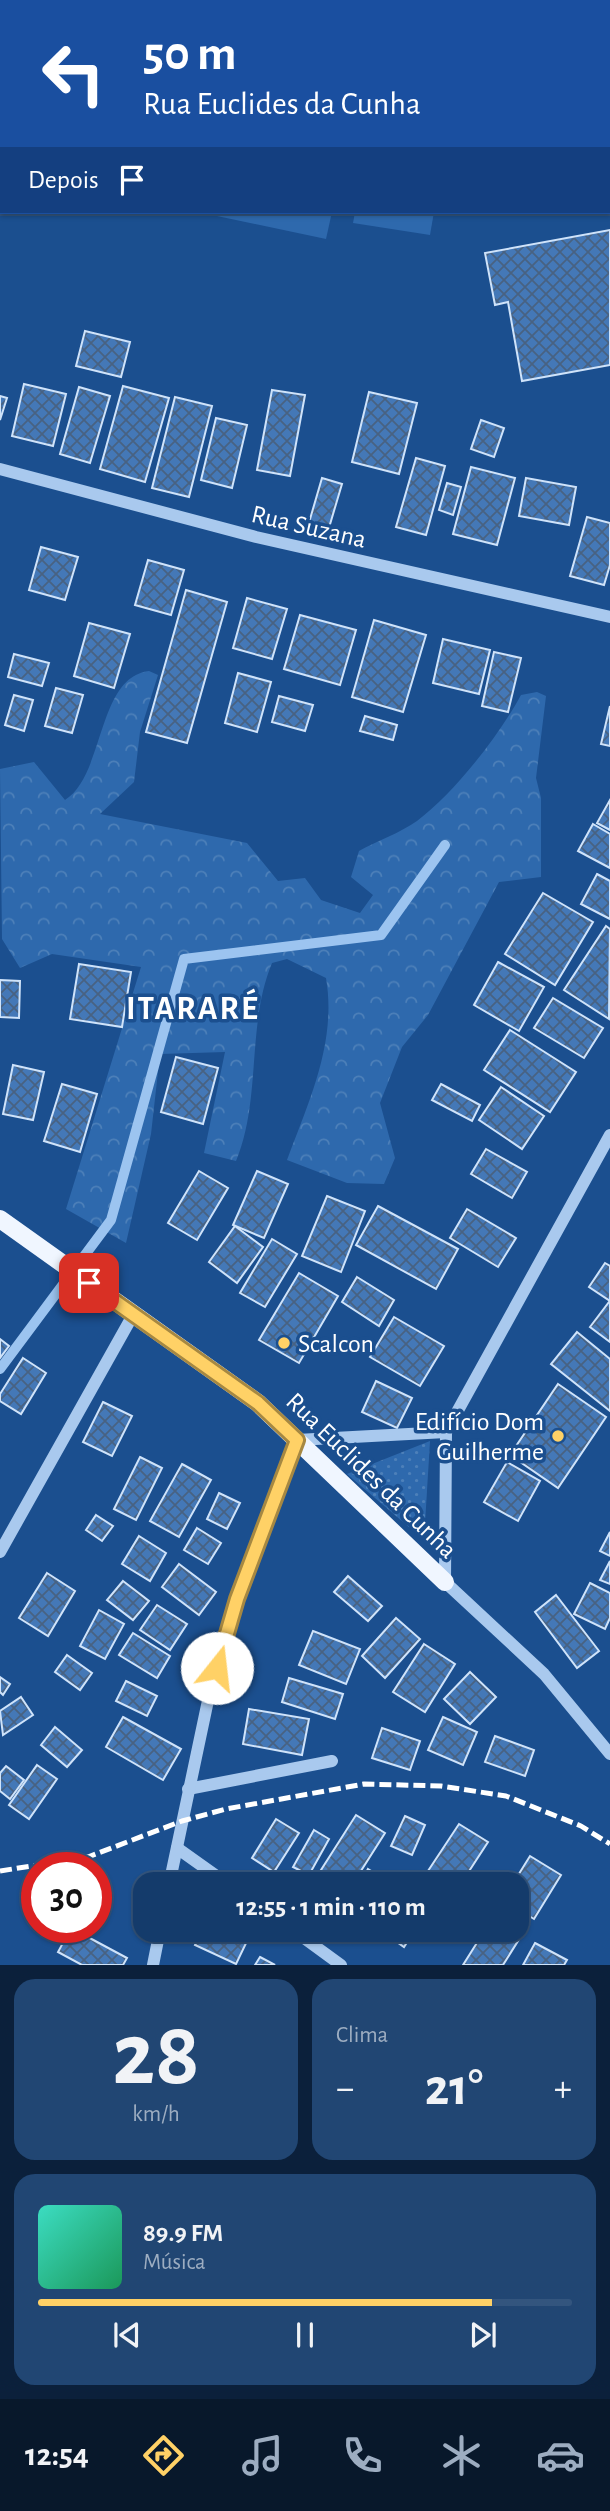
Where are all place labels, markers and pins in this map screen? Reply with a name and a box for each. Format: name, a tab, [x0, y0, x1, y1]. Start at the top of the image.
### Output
pin	[59, 1253, 119, 1313]
place label: Scalcon	[298, 1331, 374, 1357]
marker: Scalcon	[276, 1335, 292, 1351]
place label: Edifício Dom Guilherme	[415, 1409, 544, 1465]
marker: Edifício Dom Guilherme	[550, 1428, 566, 1444]

